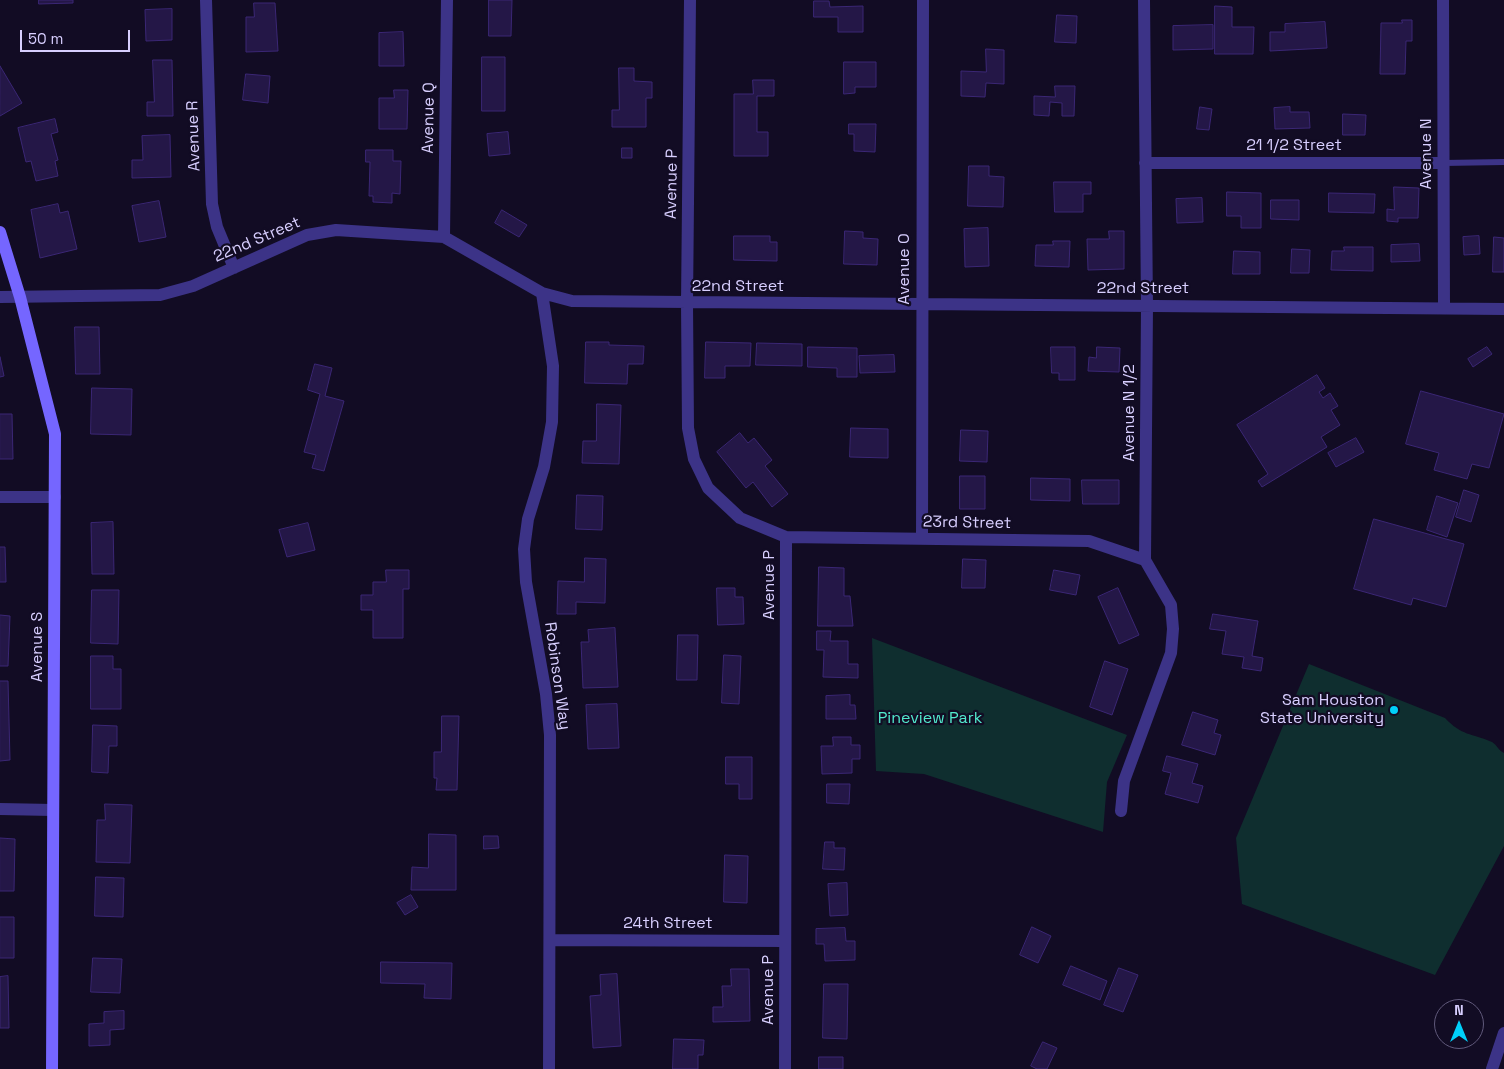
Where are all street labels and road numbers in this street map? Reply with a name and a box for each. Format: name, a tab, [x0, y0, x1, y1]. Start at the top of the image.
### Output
street label: Avenue Q	[419, 82, 439, 154]
street label: Avenue R	[183, 100, 205, 172]
street label: Avenue N	[1417, 118, 1437, 190]
street label: 21 1/2 Street	[1246, 136, 1342, 156]
street label: Avenue P	[662, 149, 682, 219]
street label: 22nd Street	[211, 213, 303, 267]
street label: Avenue O	[895, 233, 915, 305]
street label: 22nd Street	[692, 277, 784, 297]
street label: 22nd Street	[1097, 279, 1189, 299]
street label: Avenue N 1/2	[1120, 364, 1140, 462]
street label: 23rd Street	[923, 513, 1011, 533]
street label: Avenue P	[760, 550, 780, 620]
street label: Avenue S	[28, 612, 48, 682]
street label: Robinson Way	[540, 621, 574, 731]
street label: 24th Street	[623, 914, 713, 934]
street label: Avenue P	[759, 955, 779, 1025]

